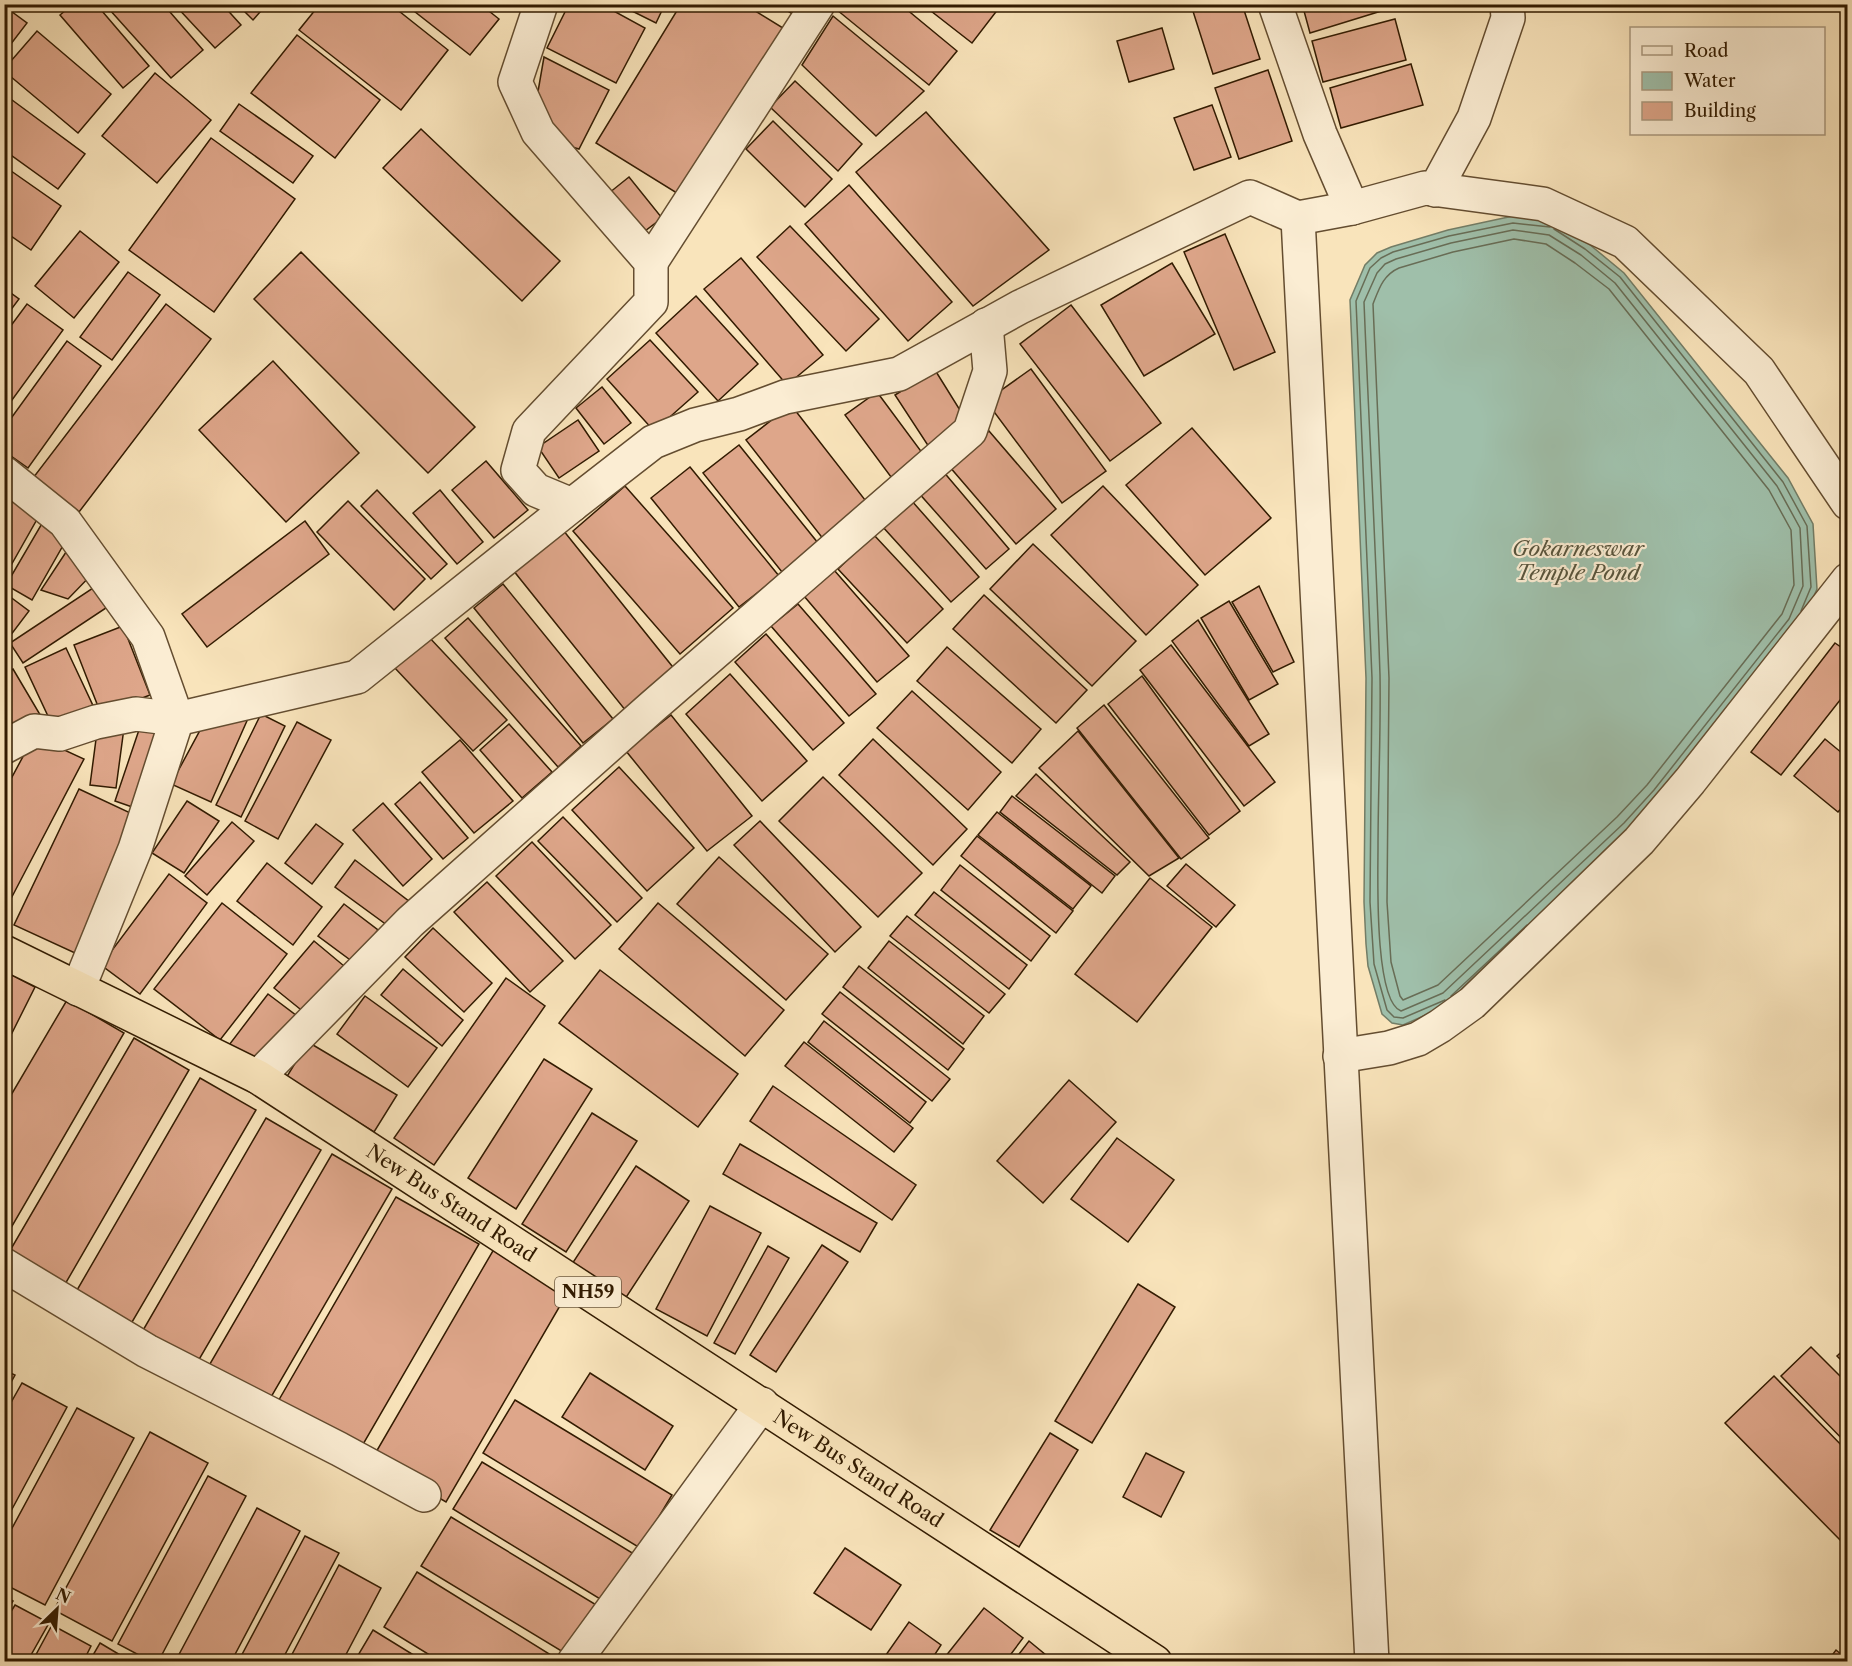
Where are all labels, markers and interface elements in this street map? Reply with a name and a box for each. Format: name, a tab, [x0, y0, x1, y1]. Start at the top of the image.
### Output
legend	[1630, 27, 1825, 135]
text: Road	[1684, 40, 1729, 62]
text: Water	[1683, 70, 1736, 92]
text: Building	[1684, 100, 1756, 122]
water label: Gokarneswar Temple Pond	[1512, 536, 1645, 585]
street label: New Bus Stand Road	[362, 1139, 541, 1267]
road number: NH59	[555, 1277, 621, 1307]
street label: New Bus Stand Road	[769, 1405, 948, 1533]
north arrow	[27, 1579, 87, 1639]
text: N	[53, 1583, 74, 1607]

